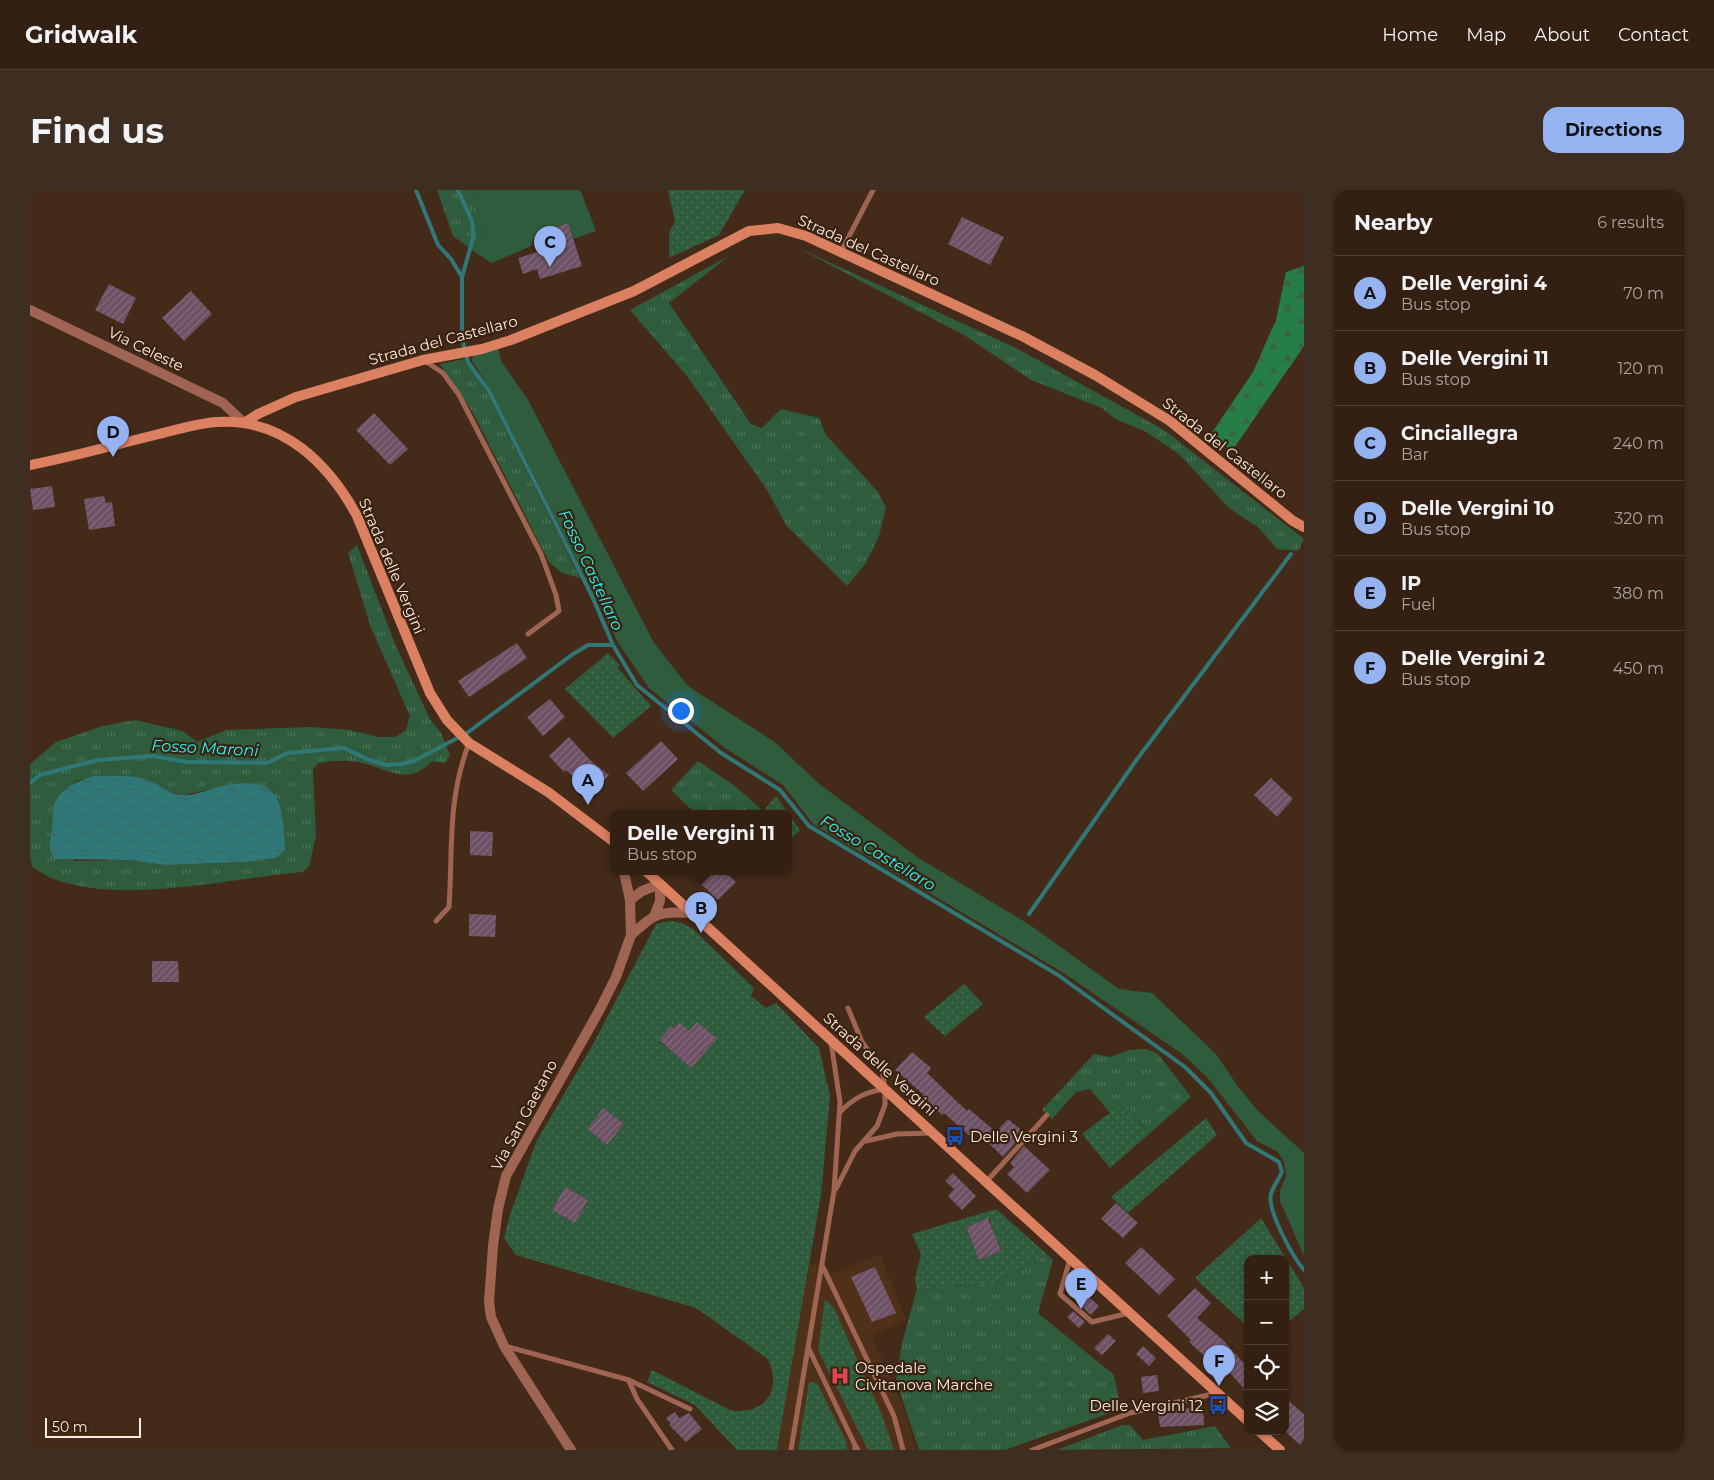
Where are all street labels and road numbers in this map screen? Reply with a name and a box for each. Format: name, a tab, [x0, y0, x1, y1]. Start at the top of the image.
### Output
street label: Strada del Castellaro	[795, 210, 943, 290]
street label: Strada del Castellaro	[366, 311, 520, 369]
street label: Via Celeste	[105, 323, 187, 375]
street label: Strada del Castellaro	[1159, 393, 1291, 503]
street label: Strada delle Vergini	[355, 495, 429, 637]
street label: Strada delle Vergini	[819, 1008, 941, 1120]
street label: Via San Gaetano	[487, 1056, 561, 1174]

